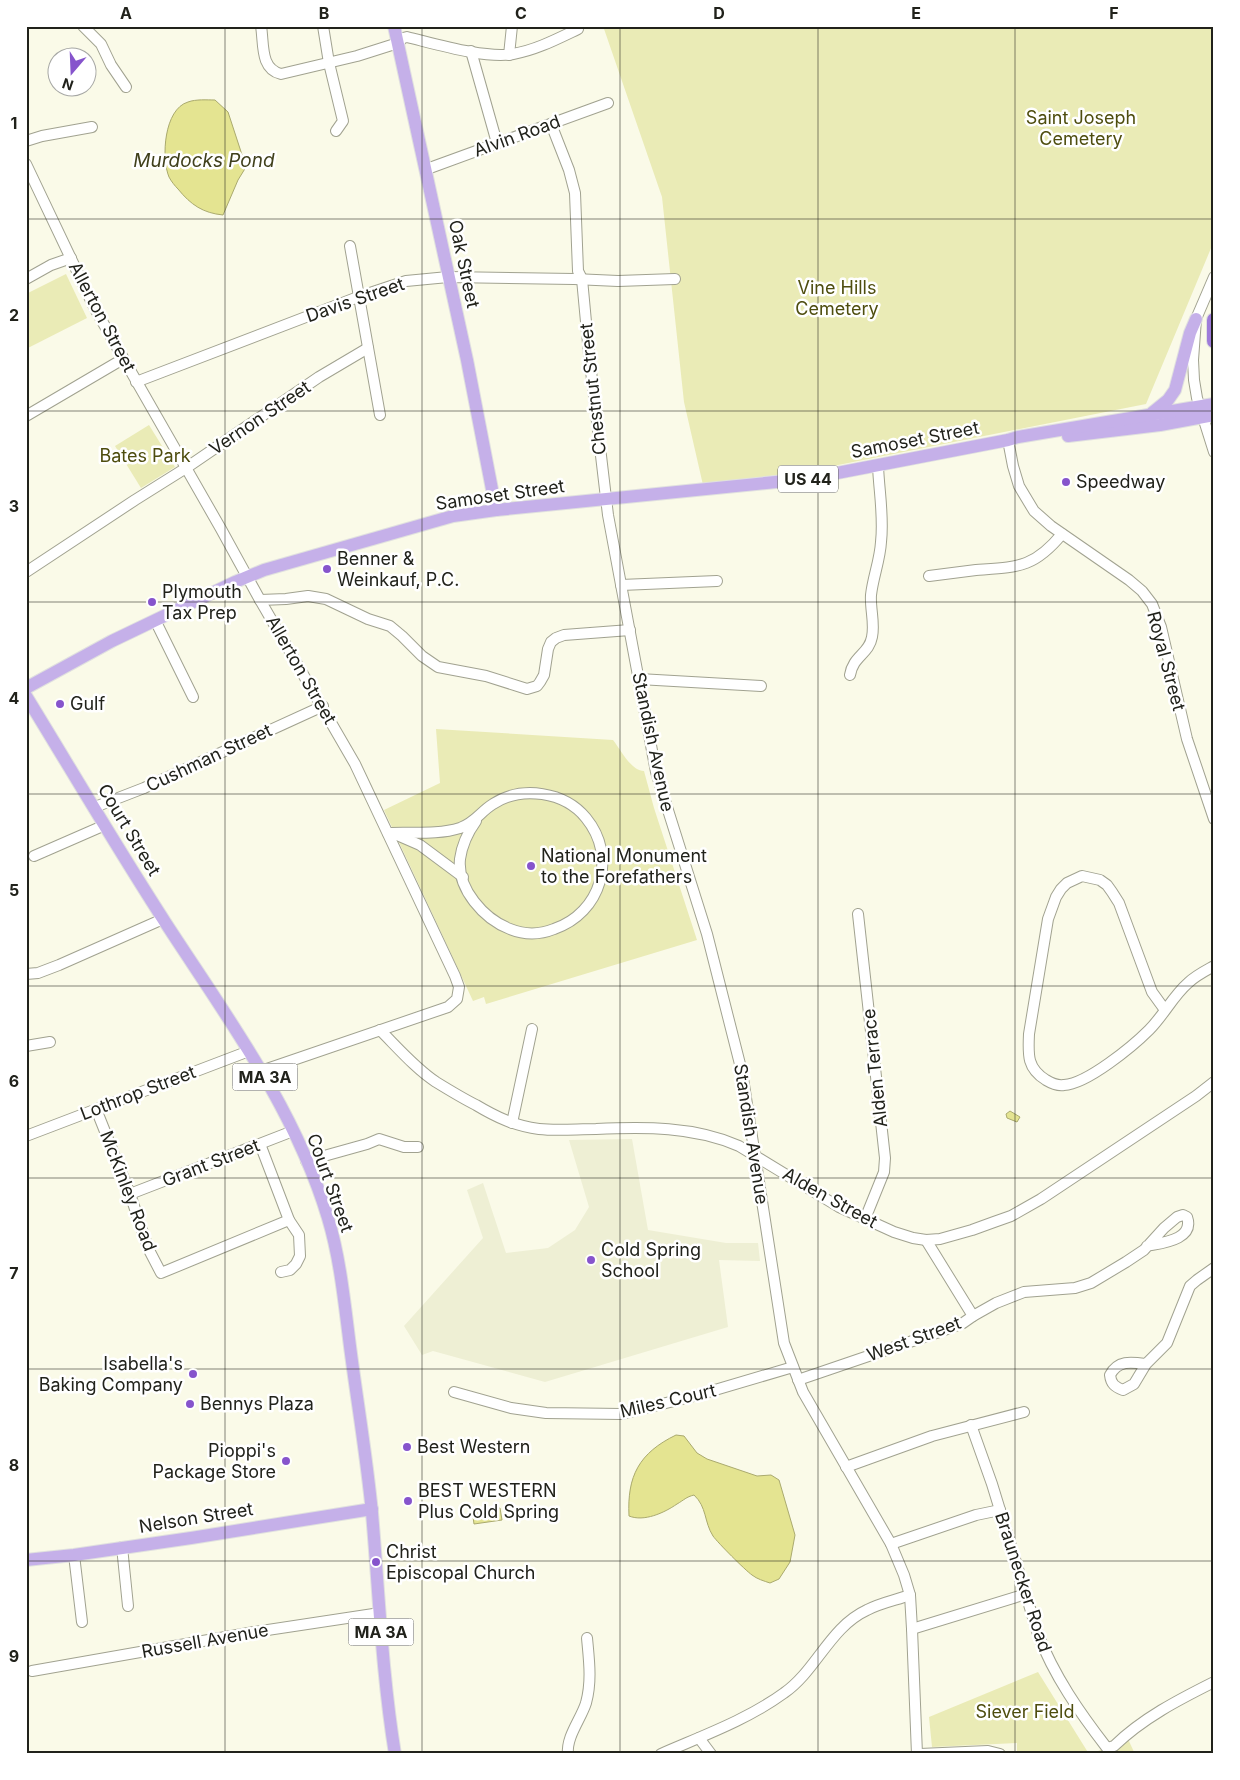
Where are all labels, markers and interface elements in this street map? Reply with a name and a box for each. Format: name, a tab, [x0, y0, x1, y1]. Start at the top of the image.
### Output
text: A	[120, 3, 132, 23]
text: B	[319, 3, 329, 23]
text: C	[515, 3, 527, 23]
text: D	[713, 3, 725, 23]
text: E	[911, 3, 921, 23]
text: F	[1109, 3, 1119, 23]
north arrow	[48, 48, 98, 98]
text: N	[60, 75, 75, 95]
park label: Saint Joseph Cemetery	[1026, 107, 1136, 149]
street label: Alvin Road	[471, 110, 563, 161]
text: 1	[11, 113, 17, 133]
water label: Murdocks Pond	[133, 149, 275, 172]
street label: Oak Street	[445, 218, 484, 310]
street label: Allerton Street	[65, 258, 140, 376]
street label: Davis Street	[303, 273, 407, 326]
park label: Vine Hills Cemetery	[795, 277, 879, 319]
text: 2	[9, 305, 19, 325]
street label: Chestnut Street	[575, 322, 610, 456]
street label: Vernon Street	[205, 376, 314, 459]
street label: Samoset Street	[849, 417, 981, 462]
park label: Bates Park	[99, 445, 191, 466]
road number: US 44	[778, 466, 838, 492]
place label: Speedway	[1076, 471, 1165, 492]
street label: Samoset Street	[434, 475, 566, 514]
marker: Speedway	[1060, 476, 1072, 488]
text: 3	[9, 496, 19, 516]
place label: Benner & Weinkauf, P.C.	[337, 548, 459, 590]
marker: Benner & Weinkauf, P.C.	[321, 563, 333, 575]
place label: Plymouth Tax Prep	[162, 581, 242, 623]
marker: Plymouth Tax Prep	[146, 596, 158, 608]
street label: Royal Street	[1143, 609, 1190, 713]
street label: Allerton Street	[262, 612, 341, 728]
street label: Standish Avenue	[628, 670, 679, 814]
text: 4	[9, 688, 20, 708]
place label: Gulf	[70, 693, 105, 714]
marker: Gulf	[54, 698, 66, 710]
street label: Cushman Street	[143, 719, 275, 796]
street label: Court Street	[94, 780, 165, 880]
place label: National Monument to the Forefathers	[541, 845, 707, 887]
marker: National Monument to the Forefathers	[525, 860, 537, 872]
text: 5	[9, 880, 19, 900]
street label: Alden Terrace	[858, 1008, 891, 1129]
street label: Lothrop Street	[77, 1061, 198, 1124]
street label: Standish Avenue	[730, 1062, 773, 1206]
road number: MA 3A	[232, 1064, 298, 1090]
text: 6	[9, 1071, 19, 1091]
street label: McKinley Road	[96, 1128, 161, 1254]
street label: Court Street	[303, 1131, 358, 1235]
street label: Grant Street	[159, 1134, 263, 1191]
street label: Alden Street	[779, 1163, 881, 1232]
place label: Cold Spring School	[601, 1239, 701, 1281]
marker: Cold Spring School	[585, 1254, 597, 1266]
text: 7	[9, 1263, 19, 1283]
street label: West Street	[864, 1312, 964, 1365]
place label: Isabella's Baking Company	[39, 1353, 183, 1395]
marker: Isabella's Baking Company	[187, 1368, 199, 1380]
street label: Miles Court	[618, 1379, 718, 1422]
place label: Bennys Plaza	[200, 1393, 314, 1414]
marker: Bennys Plaza	[184, 1398, 196, 1410]
place label: Best Western	[417, 1436, 530, 1457]
place label: Pioppi's Package Store	[153, 1440, 276, 1482]
marker: Best Western	[401, 1441, 413, 1453]
text: 8	[9, 1455, 19, 1475]
marker: Pioppi's Package Store	[280, 1455, 292, 1467]
place label: BEST WESTERN Plus Cold Spring	[418, 1480, 559, 1522]
marker: BEST WESTERN Plus Cold Spring	[402, 1495, 414, 1507]
street label: Nelson Street	[137, 1498, 255, 1537]
street label: Braunecker Road	[991, 1509, 1056, 1654]
place label: Christ Episcopal Church	[386, 1541, 535, 1583]
marker: Christ Episcopal Church	[370, 1556, 382, 1568]
road number: MA 3A	[348, 1618, 414, 1645]
street label: Russell Avenue	[140, 1619, 270, 1662]
text: 9	[9, 1646, 19, 1666]
park label: Siever Field	[975, 1701, 1075, 1722]

